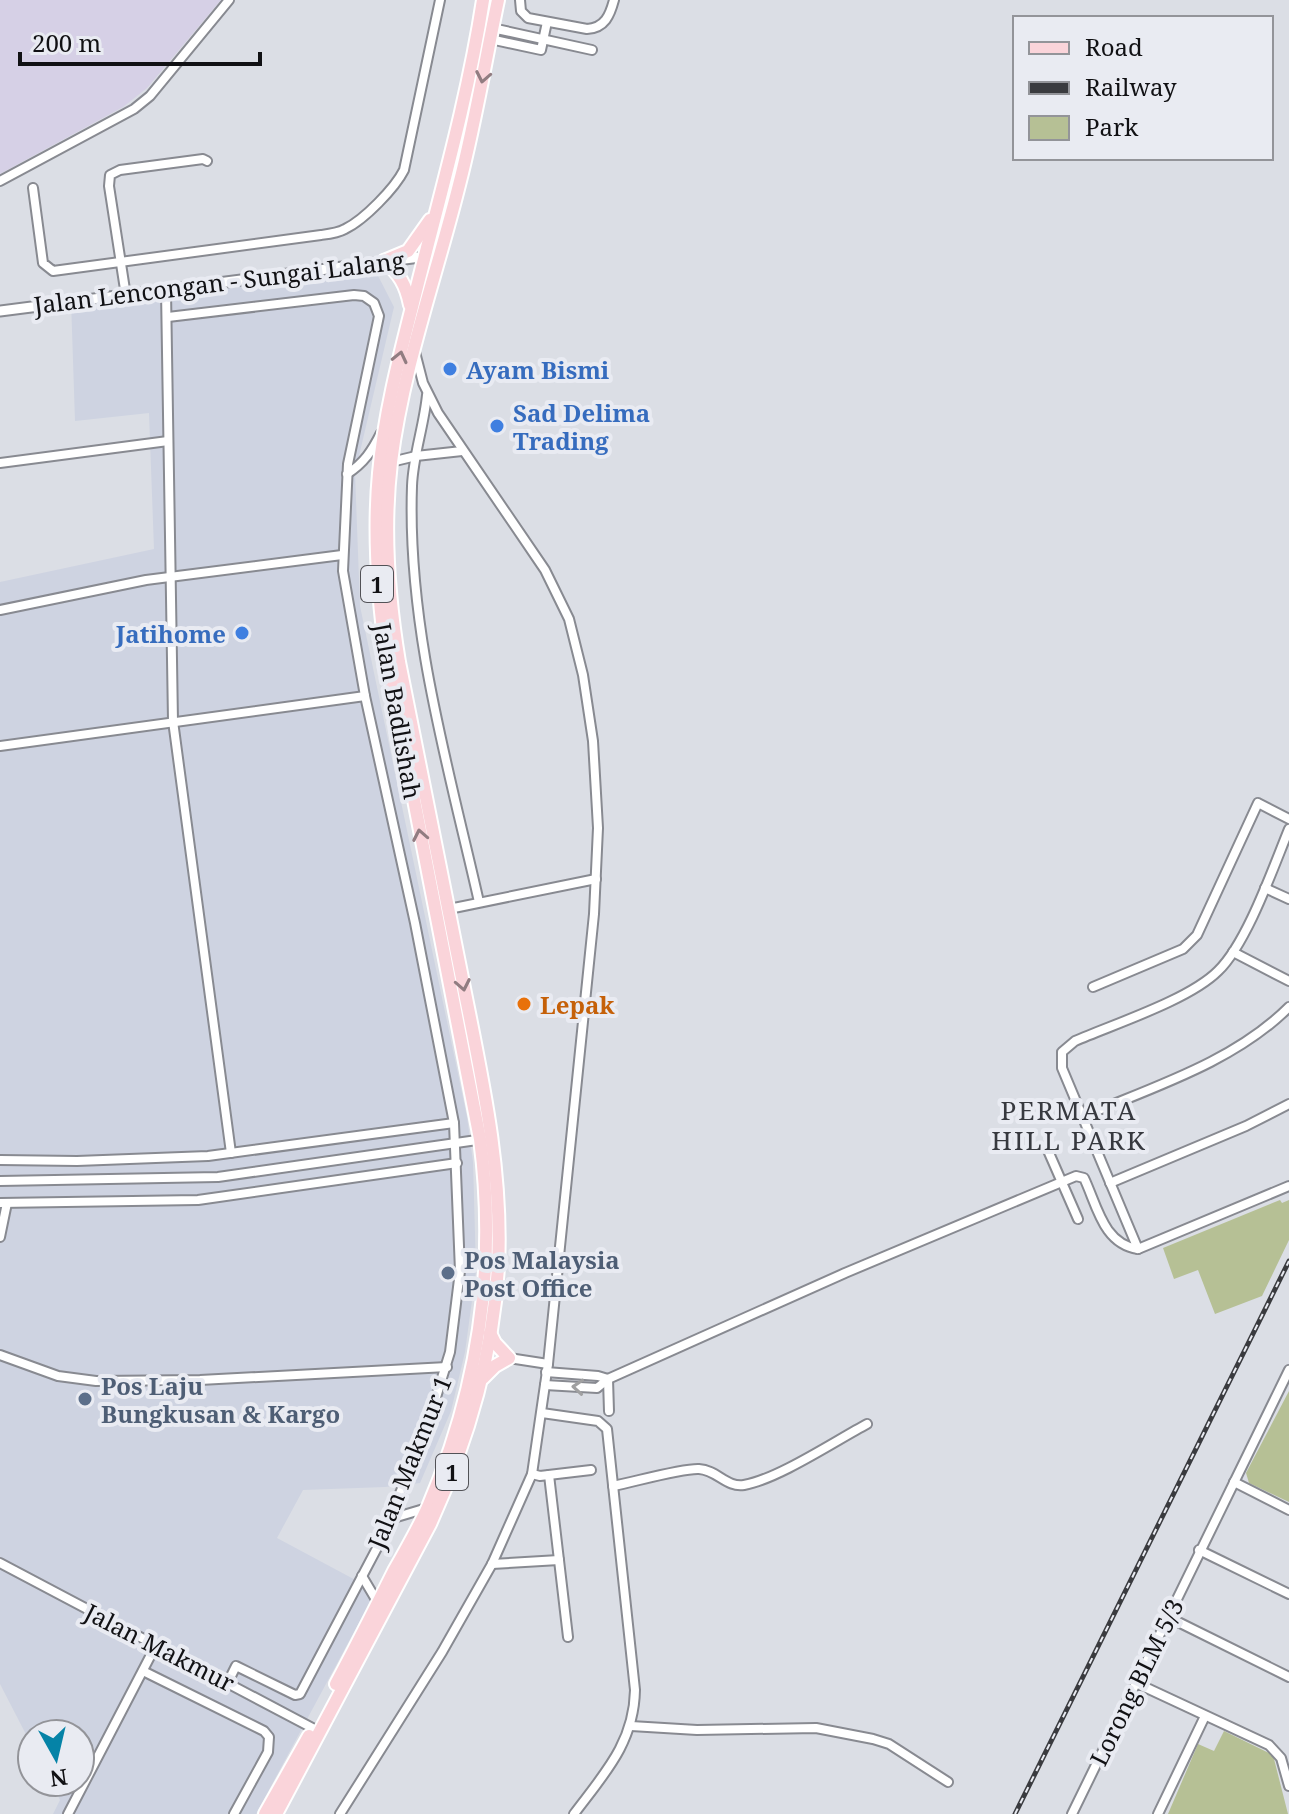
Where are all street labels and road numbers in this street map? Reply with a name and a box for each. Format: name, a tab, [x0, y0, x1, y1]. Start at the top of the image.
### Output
street label: Jalan Lencongan - Sungai Lalang	[31, 243, 406, 321]
road number: 1	[361, 566, 393, 602]
street label: Jalan Badlishah	[366, 619, 430, 802]
street label: Jalan Makmur 1	[361, 1371, 457, 1553]
road number: 1	[436, 1454, 468, 1490]
street label: Lorong BLM 5/3	[1081, 1593, 1191, 1771]
street label: Jalan Makmur	[79, 1595, 241, 1699]

